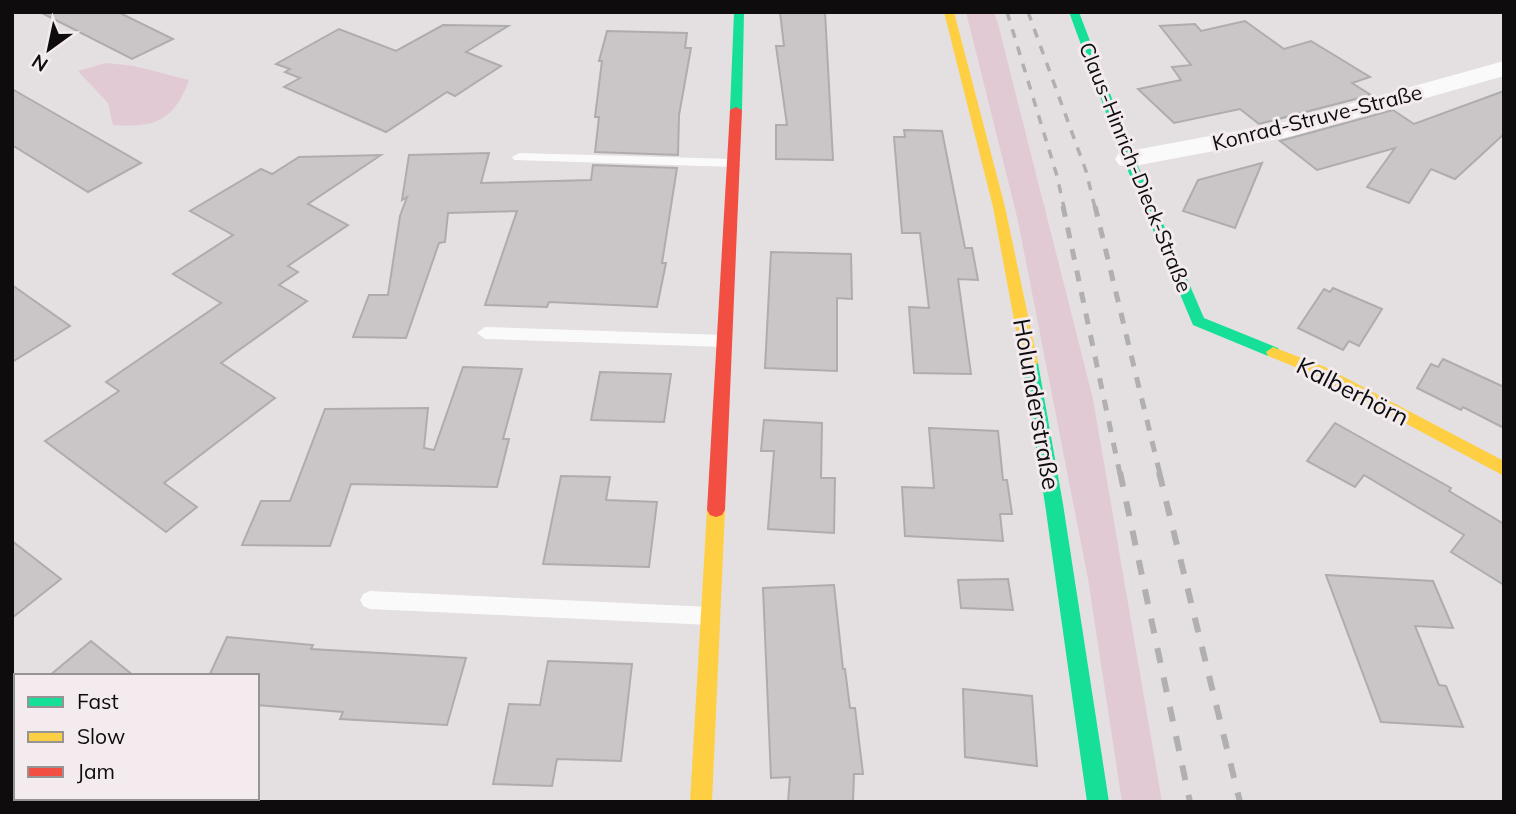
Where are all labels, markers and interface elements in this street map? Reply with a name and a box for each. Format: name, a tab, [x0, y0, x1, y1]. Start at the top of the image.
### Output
north arrow	[14, 14, 84, 84]
street label: Claus-Hinrich-Dieck-Straße	[1074, 38, 1198, 296]
text: N	[27, 49, 52, 77]
street label: Konrad-Struve-Straße	[1209, 78, 1425, 156]
street label: Holunderstraße	[1007, 316, 1067, 492]
street label: Kalberhörn	[1292, 350, 1414, 432]
legend	[14, 674, 259, 800]
text: Fast	[77, 688, 119, 714]
text: Slow	[77, 723, 125, 749]
text: Jam	[77, 758, 115, 784]

